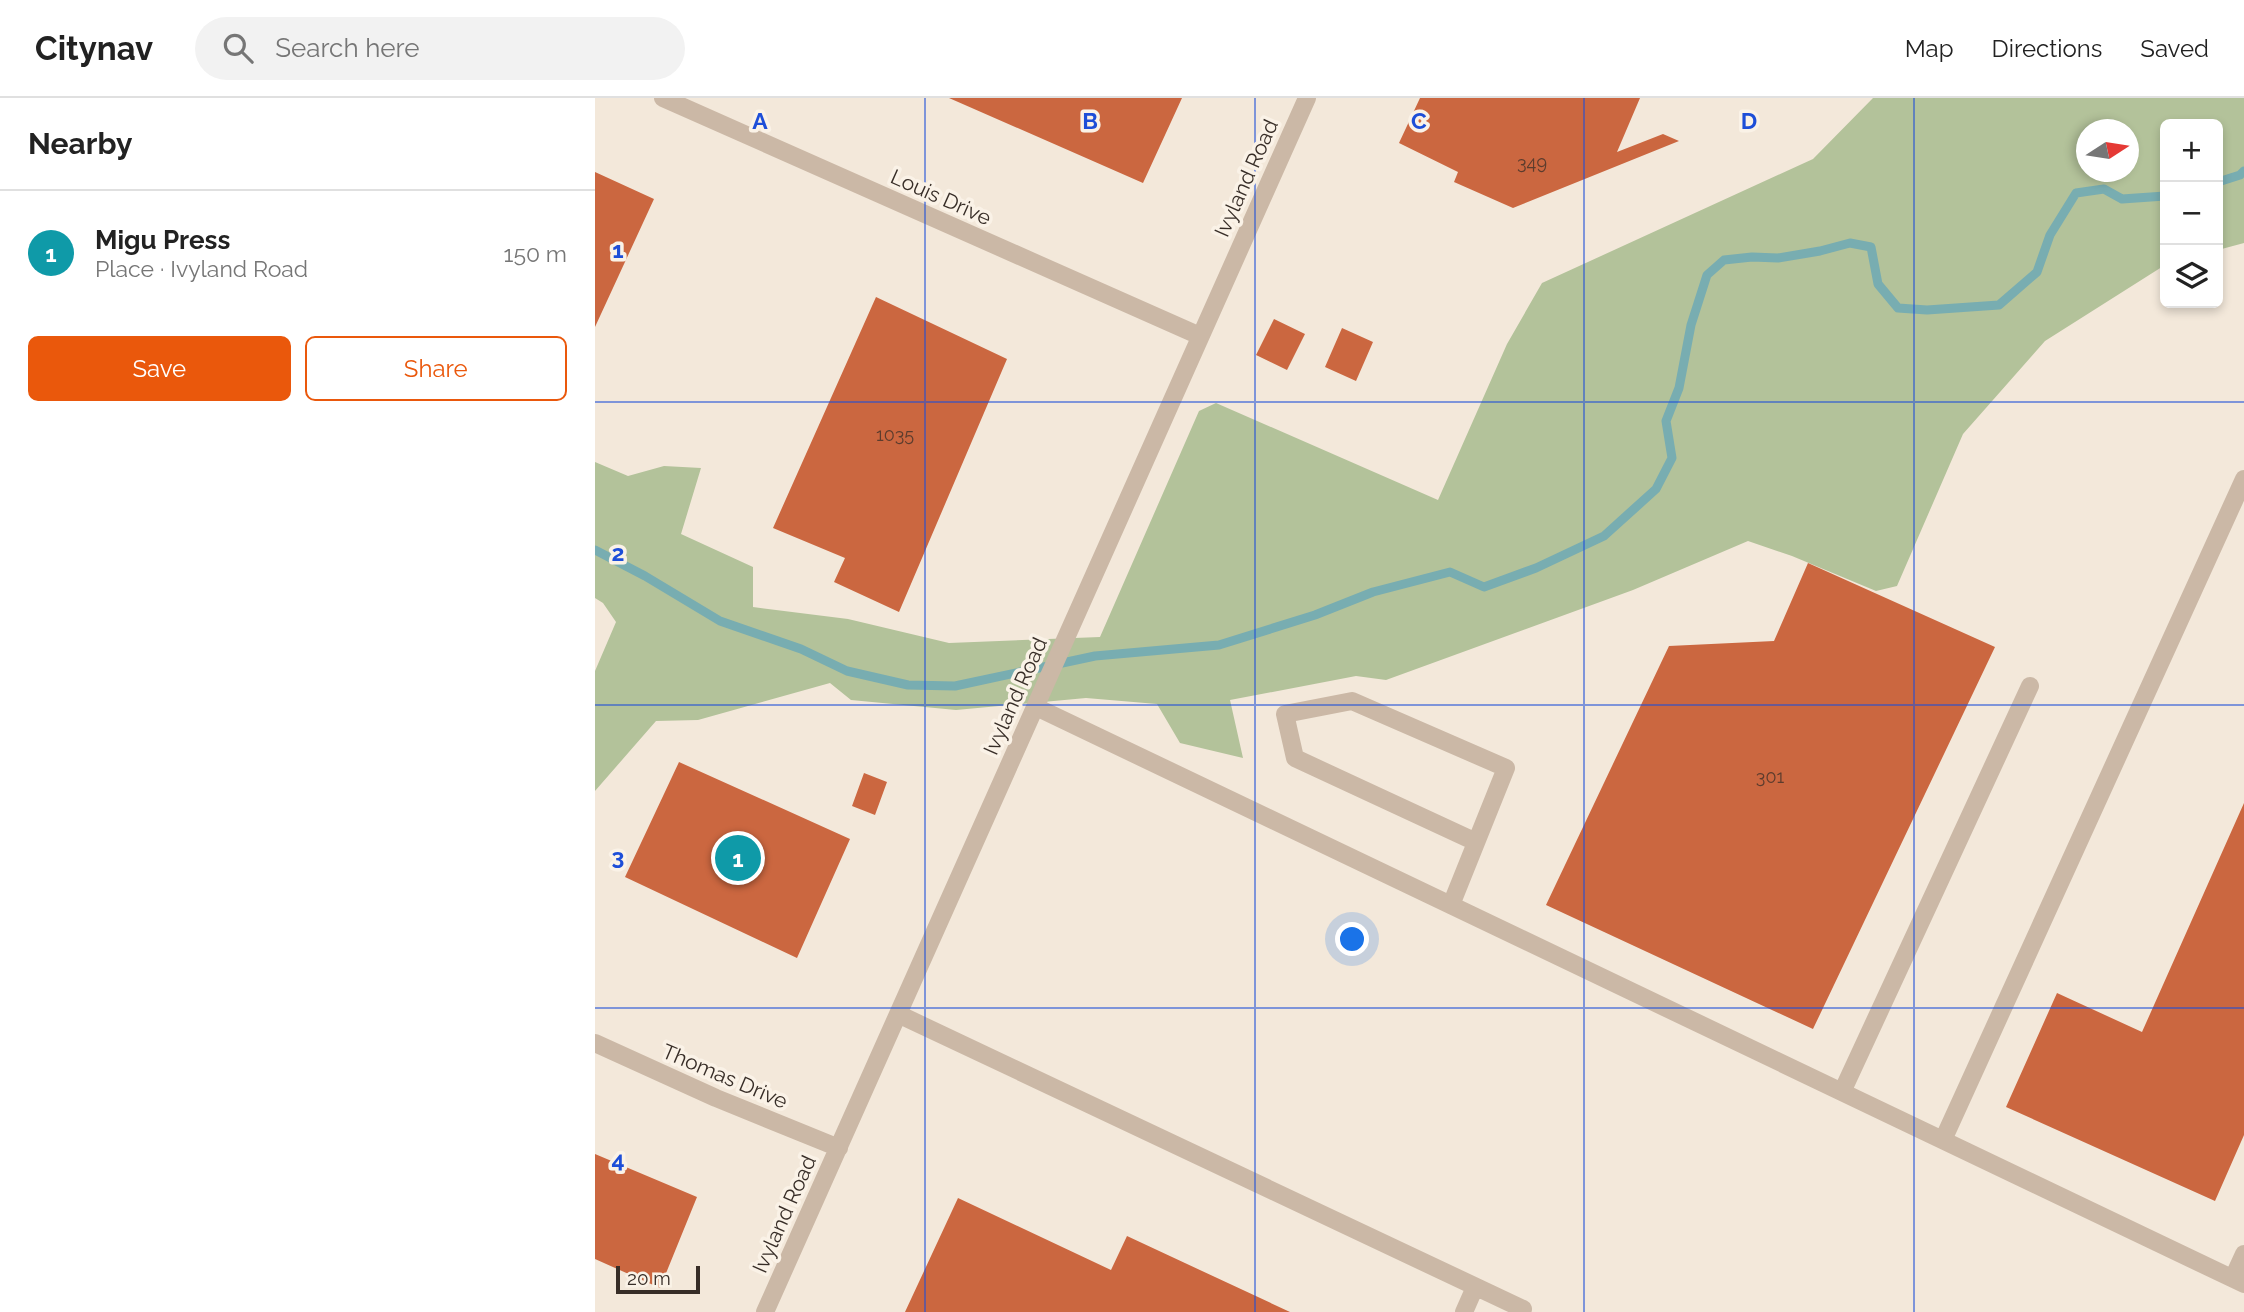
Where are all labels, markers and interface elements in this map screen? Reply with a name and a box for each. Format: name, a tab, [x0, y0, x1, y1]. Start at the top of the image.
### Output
search box	[195, 17, 685, 80]
text: Citynav	[35, 29, 153, 68]
icon: search	[219, 29, 257, 67]
text: Search here	[275, 33, 420, 63]
text: Map	[1905, 34, 1954, 63]
text: Directions	[1992, 34, 2102, 63]
text: Saved	[2140, 34, 2209, 63]
text: A	[752, 107, 768, 134]
text: B	[1082, 107, 1098, 134]
text: C	[1411, 107, 1427, 134]
text: D	[1741, 107, 1757, 134]
street label: Ivyland Road	[1209, 115, 1283, 241]
north arrow	[2076, 119, 2139, 182]
map controls	[2160, 119, 2223, 308]
button: +	[2160, 119, 2223, 182]
text: Nearby	[28, 126, 132, 161]
house number: 349	[1517, 152, 1547, 173]
street label: Louis Drive	[887, 164, 995, 230]
button: −	[2160, 182, 2223, 245]
text: Migu Press	[95, 225, 230, 255]
text: 1	[612, 236, 624, 263]
text: 1	[45, 240, 57, 267]
text: 150 m	[504, 240, 567, 267]
button: layers	[2160, 245, 2223, 308]
text: Place · Ivyland Road	[95, 255, 308, 282]
button: Save	[28, 336, 291, 401]
button: Share	[305, 336, 567, 401]
house number: 1035	[876, 424, 914, 445]
text: 2	[612, 539, 624, 566]
street label: Ivyland Road	[978, 633, 1052, 759]
house number: 301	[1756, 766, 1784, 787]
pin: 1	[715, 832, 761, 884]
text: 3	[612, 843, 624, 870]
your location	[1335, 922, 1369, 956]
street label: Thomas Drive	[658, 1038, 792, 1114]
text: 4	[611, 1146, 625, 1173]
street label: Ivyland Road	[747, 1151, 821, 1277]
scale bar	[616, 1263, 700, 1295]
text: 20 m	[627, 1267, 671, 1289]

